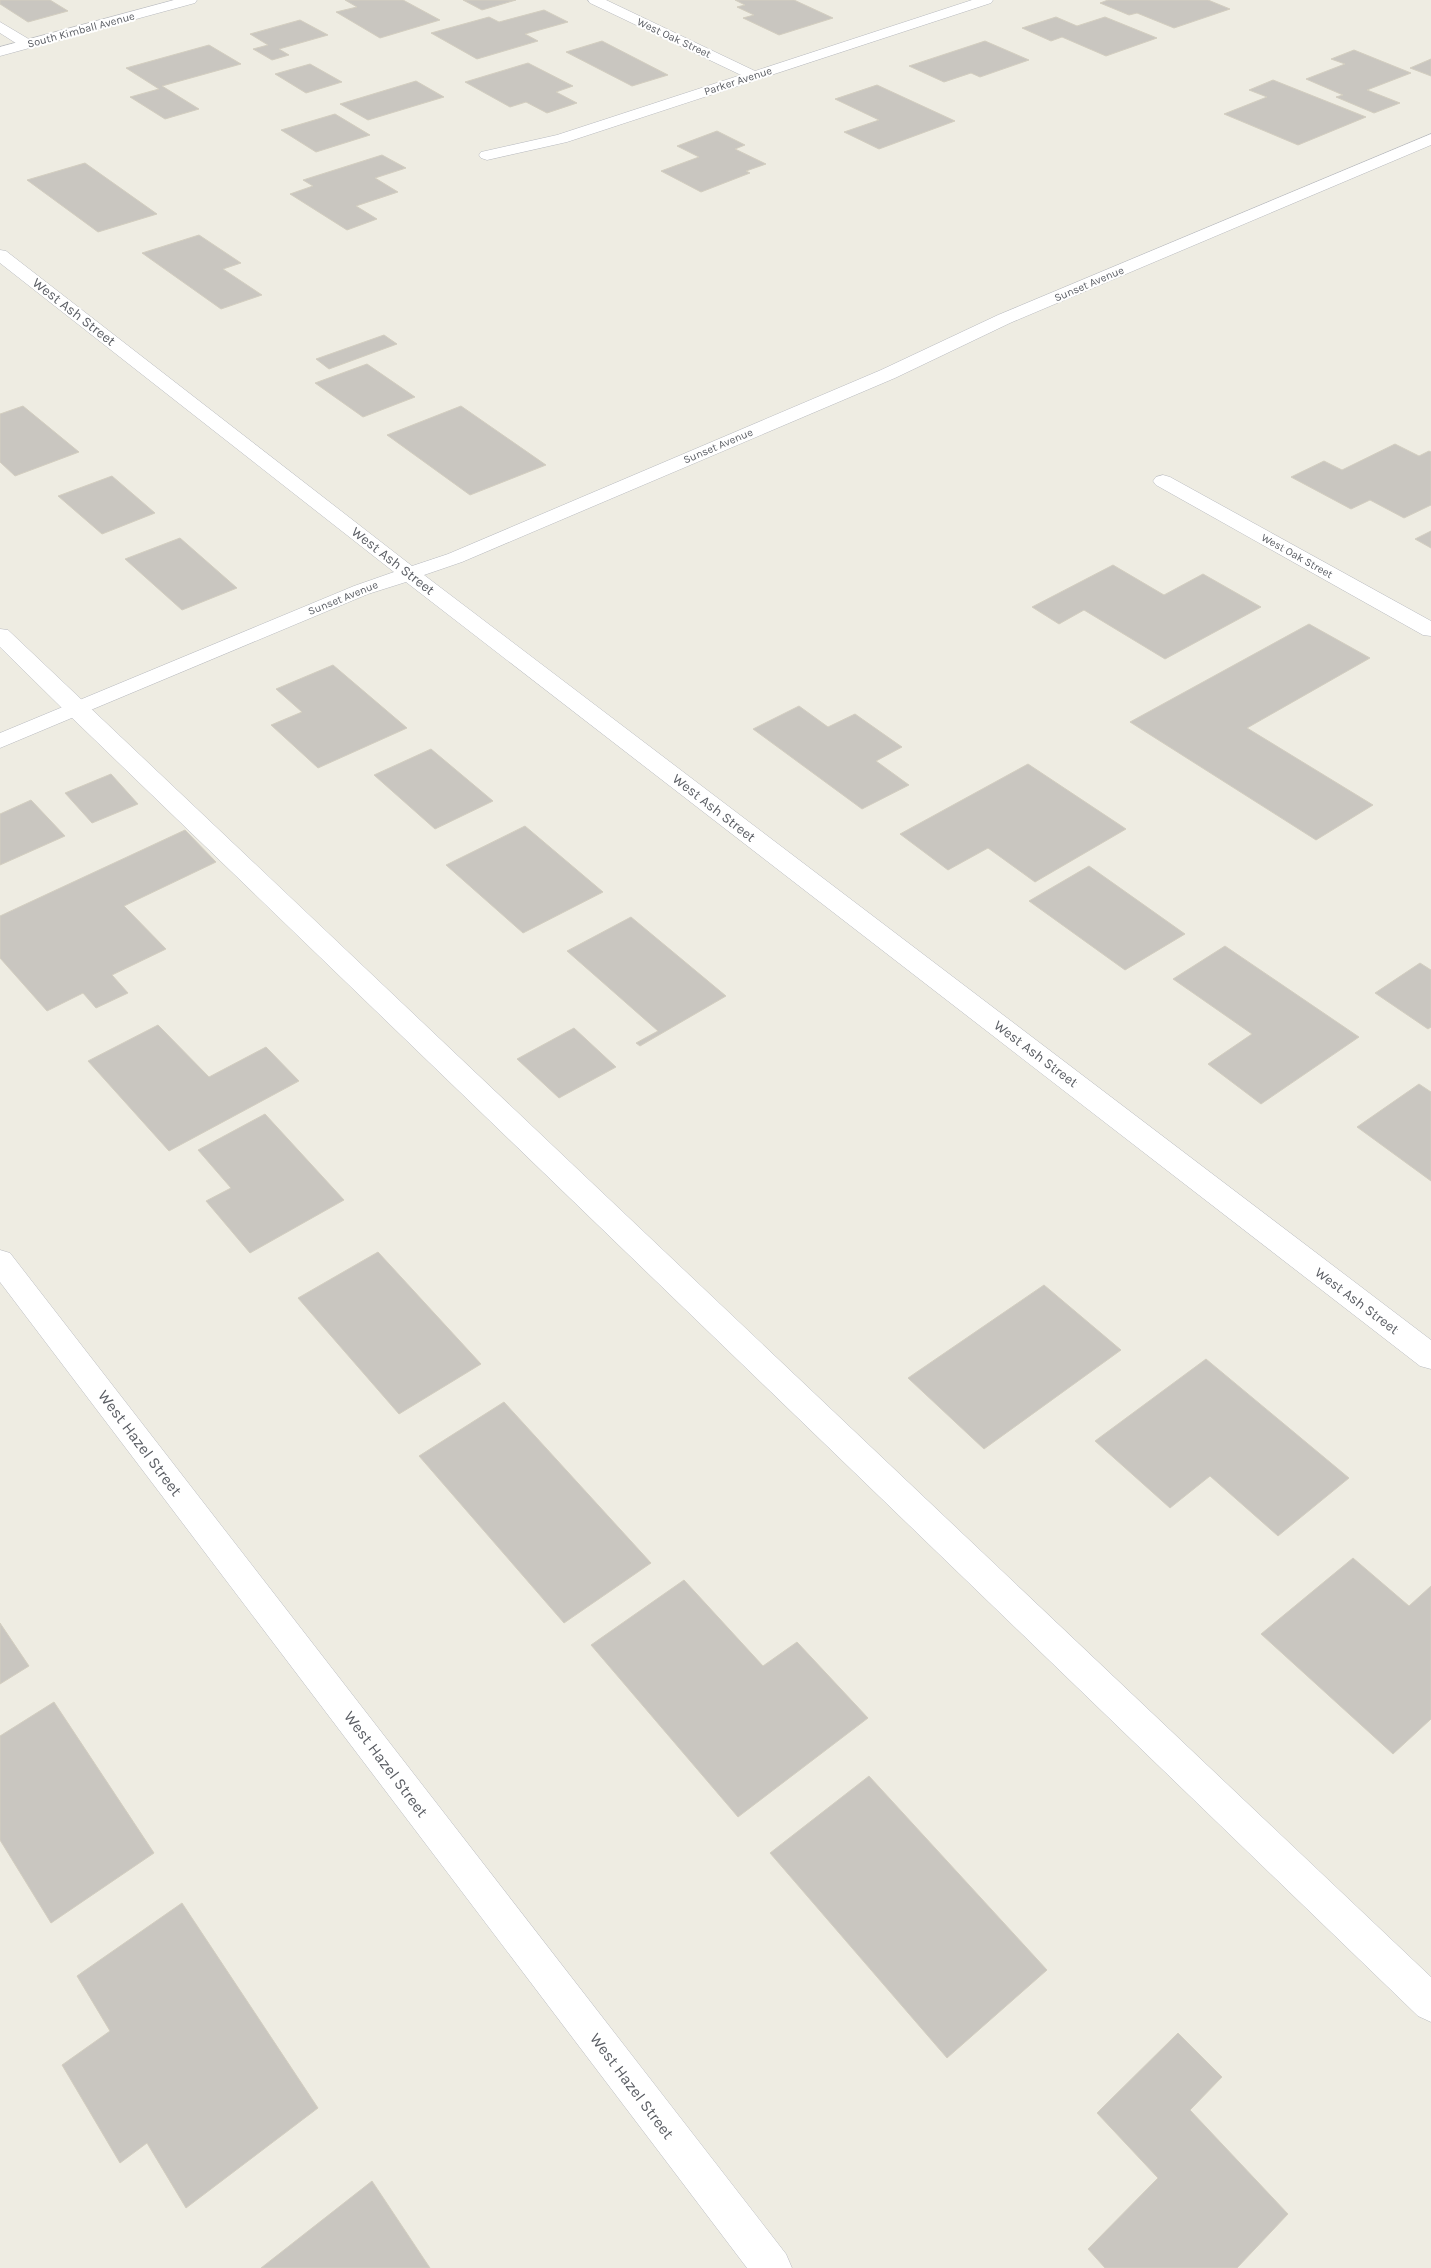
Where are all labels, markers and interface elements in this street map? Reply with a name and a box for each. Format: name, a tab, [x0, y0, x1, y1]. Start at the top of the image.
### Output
street label: South Kimball Avenue	[26, 9, 136, 51]
street label: West Oak Street	[635, 15, 713, 61]
street label: Parker Avenue	[702, 64, 774, 98]
street label: Sunset Avenue	[1052, 263, 1126, 305]
street label: West Ash Street	[29, 274, 119, 350]
street label: Sunset Avenue	[681, 425, 755, 467]
street label: West Ash Street	[348, 523, 438, 599]
street label: West Oak Street	[1259, 531, 1335, 581]
street label: Sunset Avenue	[306, 578, 380, 618]
street label: West Ash Street	[669, 770, 759, 846]
street label: West Ash Street	[991, 1017, 1081, 1091]
street label: West Ash Street	[1312, 1264, 1402, 1338]
street label: West Hazel Street	[94, 1386, 186, 1500]
street label: West Hazel Street	[340, 1707, 432, 1821]
street label: West Hazel Street	[586, 2029, 678, 2143]

